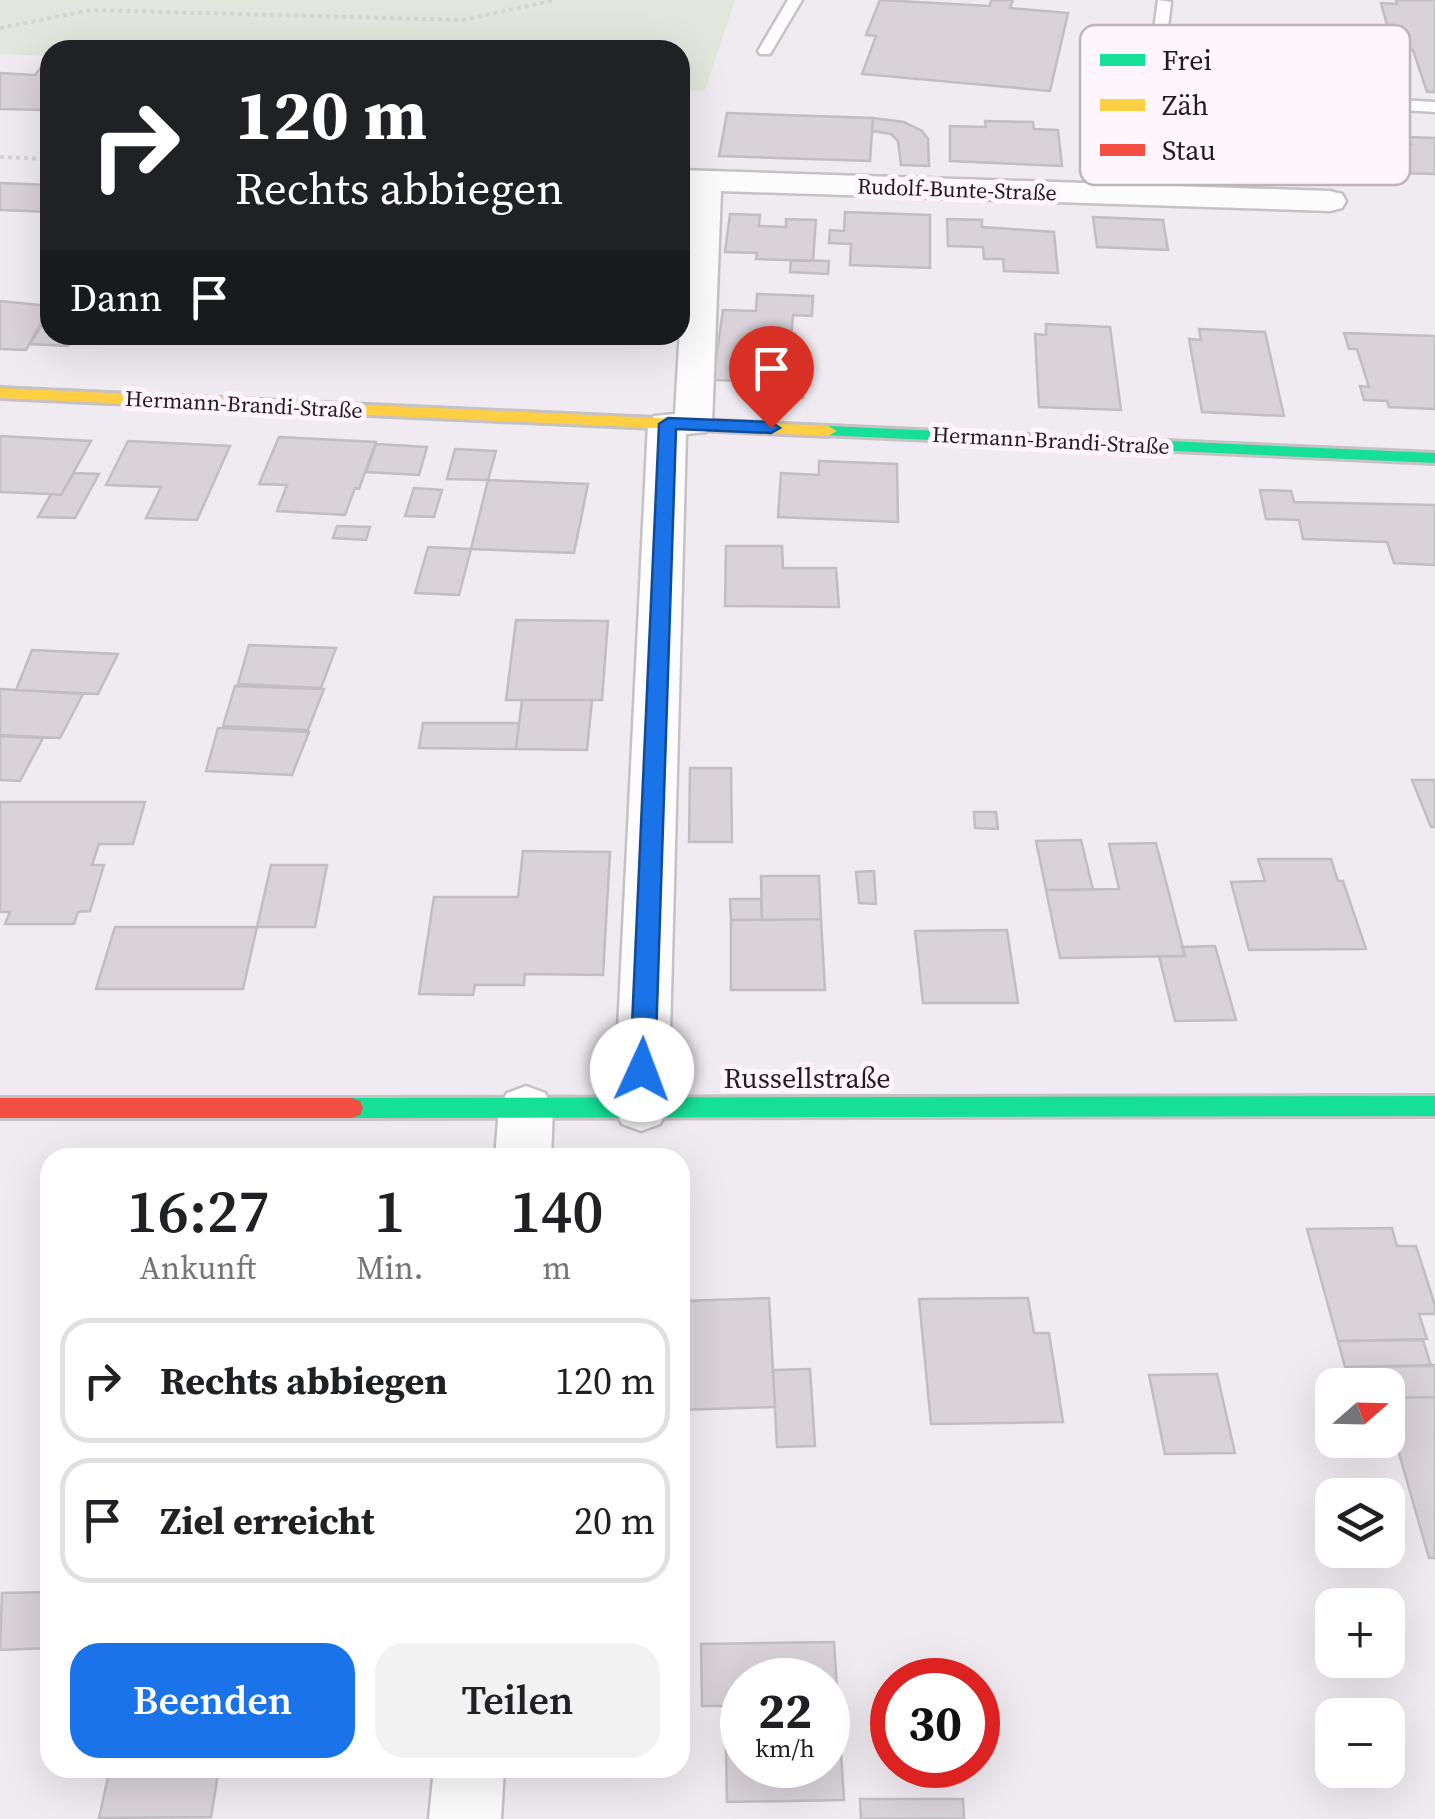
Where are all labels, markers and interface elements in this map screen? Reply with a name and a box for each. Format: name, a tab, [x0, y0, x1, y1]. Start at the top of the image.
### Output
legend	[1080, 25, 1410, 185]
text: Frei	[1162, 41, 1212, 79]
text: 120 m	[235, 66, 427, 162]
icon: right	[70, 80, 200, 210]
text: Zäh	[1162, 86, 1209, 124]
text: Stau	[1162, 131, 1216, 169]
text: Rechts abbiegen	[235, 157, 564, 219]
street label: Rudolf-Bunte-Straße	[857, 171, 1057, 207]
icon: arrive	[182, 270, 237, 325]
text: Dann	[70, 272, 162, 324]
pin	[729, 326, 814, 429]
icon: arrive	[744, 341, 799, 396]
street label: Hermann-Brandi-Straße	[124, 383, 364, 425]
street label: Hermann-Brandi-Straße	[931, 419, 1171, 461]
position arrow	[590, 1018, 694, 1122]
street label: Russellstraße	[723, 1059, 891, 1097]
text: 16:27	[127, 1170, 269, 1252]
text: 1	[374, 1170, 405, 1252]
text: 140	[510, 1170, 603, 1252]
text: Ankunft	[140, 1246, 256, 1290]
text: Min.	[356, 1246, 423, 1290]
text: m	[542, 1246, 571, 1290]
icon: right	[75, 1353, 130, 1408]
text: Rechts abbiegen	[160, 1355, 448, 1407]
text: 120 m	[555, 1355, 655, 1407]
north arrow	[1315, 1368, 1405, 1458]
map controls	[1315, 1368, 1405, 1788]
button: layers	[1315, 1478, 1405, 1568]
icon: arrive	[75, 1493, 130, 1548]
text: Ziel erreicht	[160, 1495, 375, 1547]
text: 20 m	[574, 1495, 655, 1547]
button: +	[1315, 1588, 1405, 1678]
button: Beenden	[70, 1643, 355, 1758]
button: Teilen	[375, 1643, 660, 1758]
speed limit sign: 30	[870, 1658, 1000, 1788]
text: 22	[758, 1676, 812, 1745]
button: −	[1315, 1698, 1405, 1788]
text: km/h	[755, 1731, 815, 1765]

